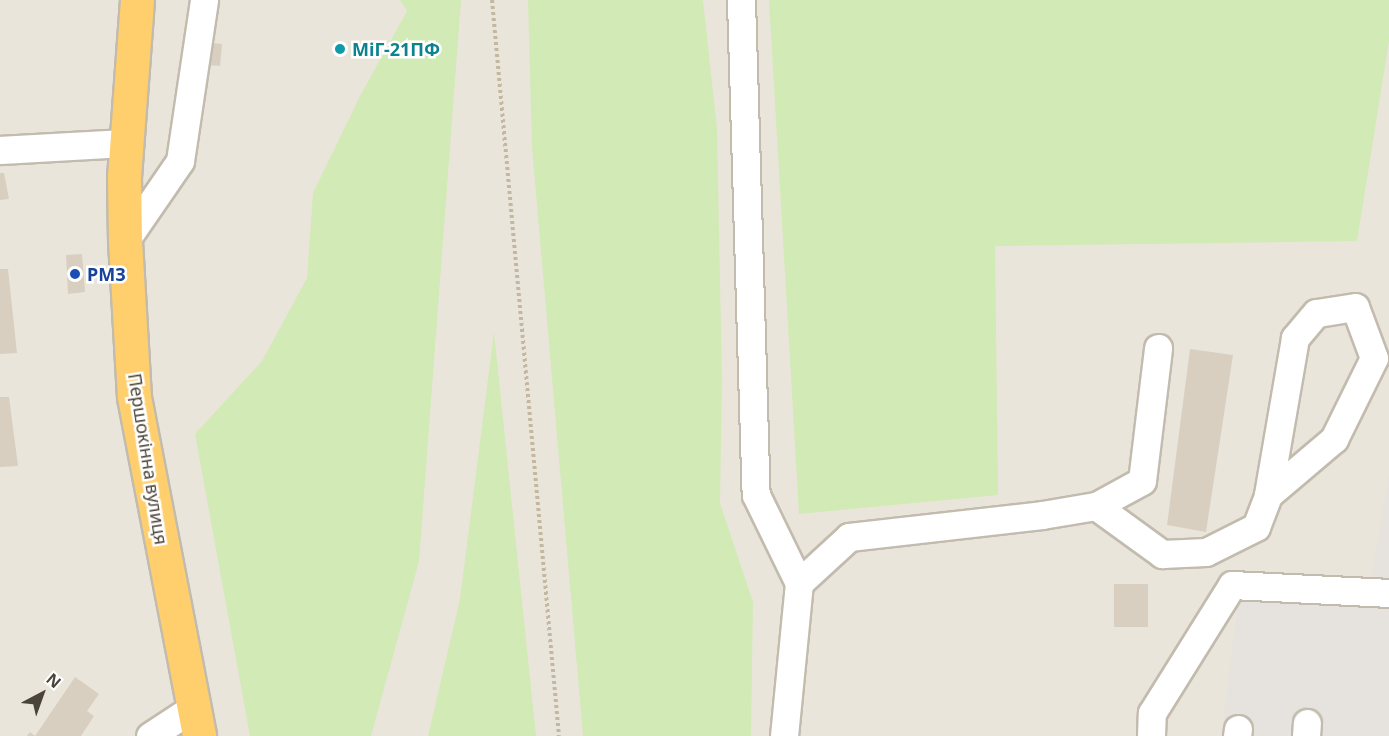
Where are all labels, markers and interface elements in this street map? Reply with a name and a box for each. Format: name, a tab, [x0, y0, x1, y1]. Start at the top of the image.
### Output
place label: МіГ-21ПФ	[352, 38, 440, 60]
marker: МіГ-21ПФ	[333, 42, 347, 56]
place label: РМЗ	[87, 263, 126, 285]
marker: РМЗ	[68, 267, 82, 281]
street label: Першокінна вулиця	[124, 372, 172, 546]
north arrow	[12, 664, 72, 724]
text: N	[42, 668, 66, 693]

